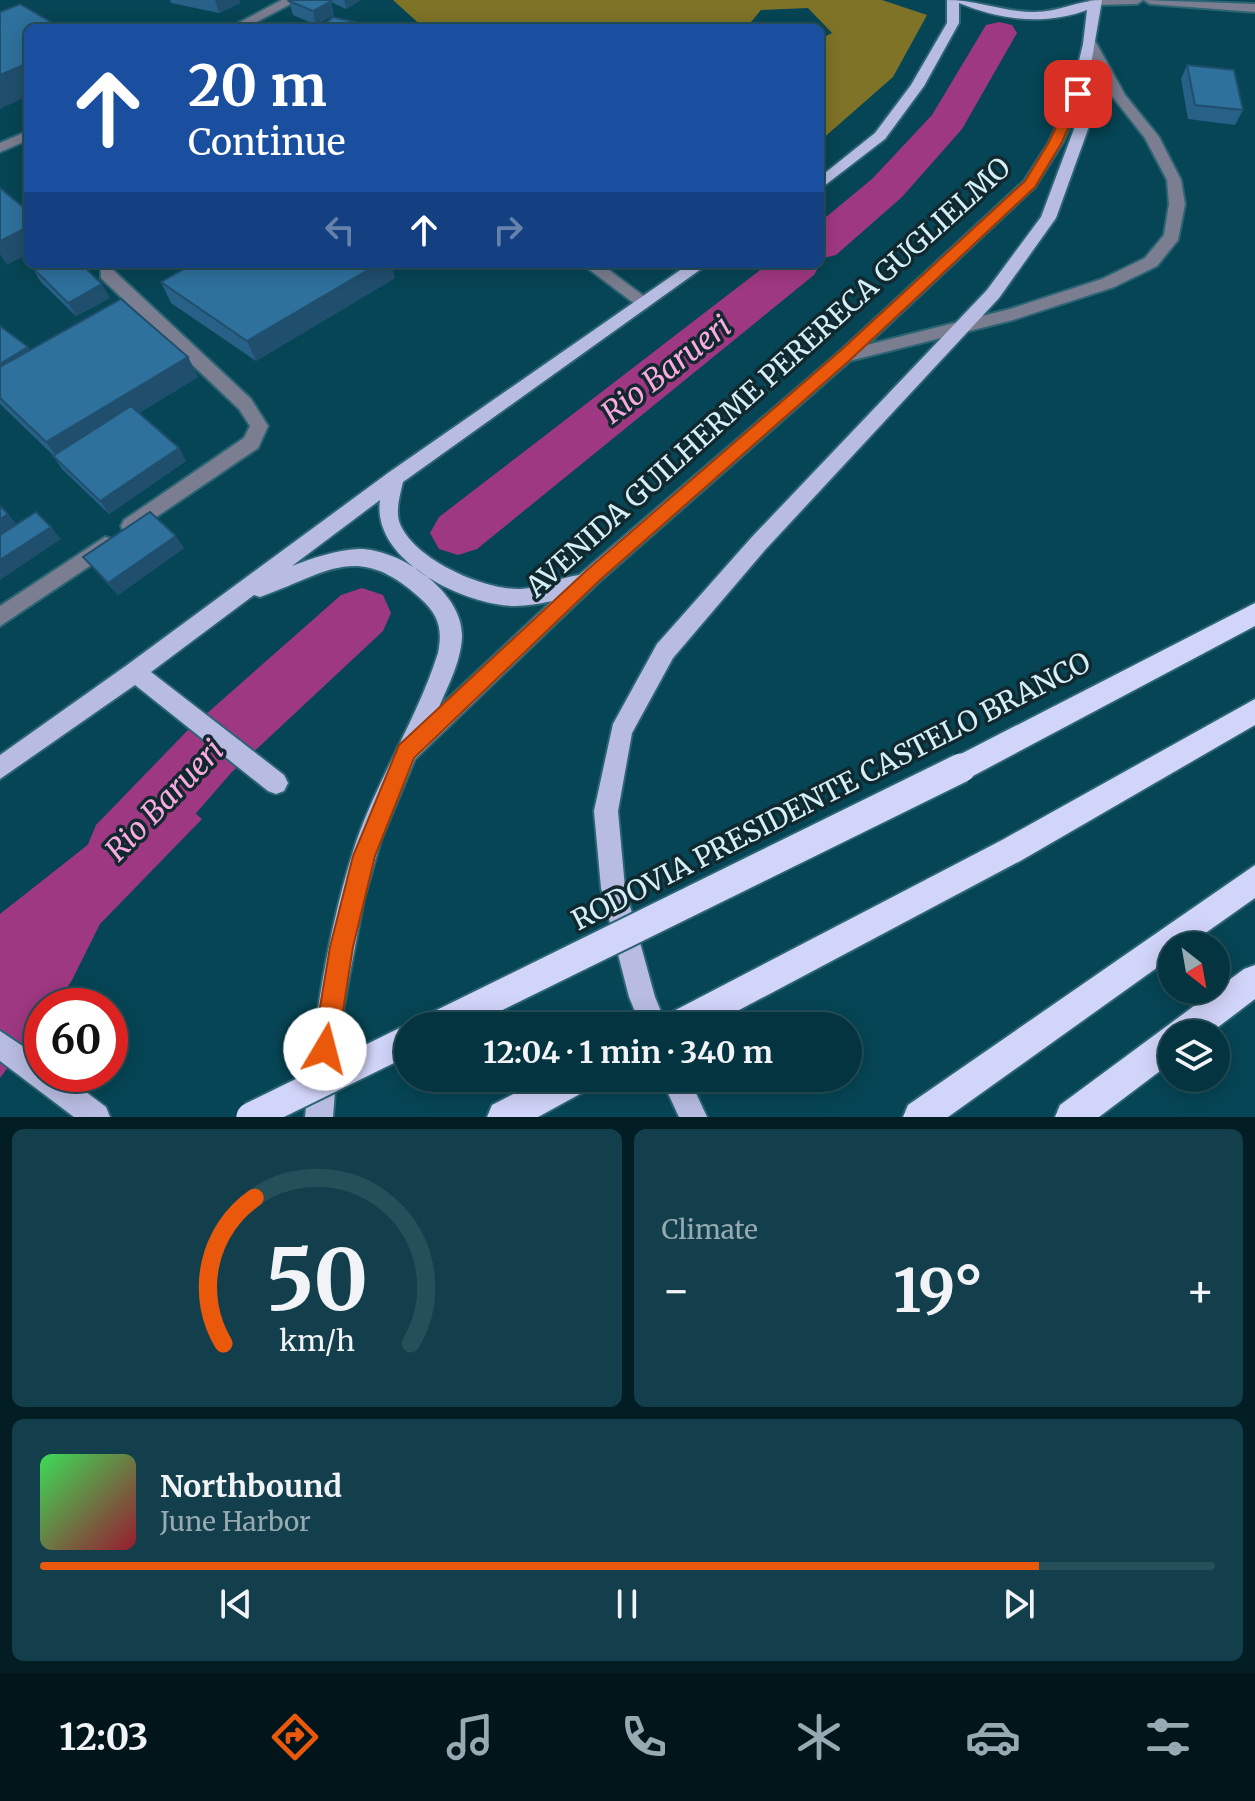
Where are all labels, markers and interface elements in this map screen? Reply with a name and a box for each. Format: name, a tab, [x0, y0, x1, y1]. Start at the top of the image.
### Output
text: 20 m	[188, 51, 327, 121]
icon: ahead	[56, 56, 160, 160]
pin	[1044, 60, 1112, 128]
icon: arrive	[1056, 72, 1100, 116]
text: Continue	[188, 120, 346, 165]
street label: AVENIDA GUILHERME PERERECA GUGLIELMO	[517, 149, 1018, 605]
icon: left	[318, 208, 362, 252]
icon: ahead	[402, 208, 446, 252]
icon: right	[486, 208, 530, 252]
water label: Rio Barueri	[594, 307, 738, 431]
street label: RODOVIA PRESIDENTE CASTELO BRANCO	[566, 644, 1096, 938]
water label: Rio Barueri	[97, 731, 231, 869]
north arrow	[1158, 932, 1230, 1004]
map controls	[1158, 932, 1230, 1092]
speed limit sign: 60	[24, 988, 128, 1092]
position arrow	[283, 1007, 367, 1091]
button: layers	[1158, 1020, 1230, 1092]
text: 12:04 · 1 min · 340 m	[483, 1033, 773, 1071]
text: Climate	[662, 1213, 758, 1246]
text: 50	[265, 1228, 368, 1333]
text: 19°	[893, 1253, 983, 1328]
text: −	[662, 1263, 691, 1318]
text: +	[1186, 1263, 1215, 1318]
text: km/h	[279, 1323, 355, 1359]
text: Northbound	[160, 1467, 342, 1505]
text: June Harbor	[160, 1505, 311, 1538]
icon: previous	[214, 1582, 258, 1626]
icon: pause	[605, 1582, 649, 1626]
icon: next	[997, 1582, 1041, 1626]
icon: directions	[267, 1709, 323, 1765]
icon: music	[442, 1709, 498, 1765]
icon: phone	[616, 1709, 672, 1765]
icon: climate	[791, 1709, 847, 1765]
icon: car	[965, 1709, 1021, 1765]
icon: filters	[1140, 1709, 1196, 1765]
text: 12:03	[59, 1715, 148, 1760]

